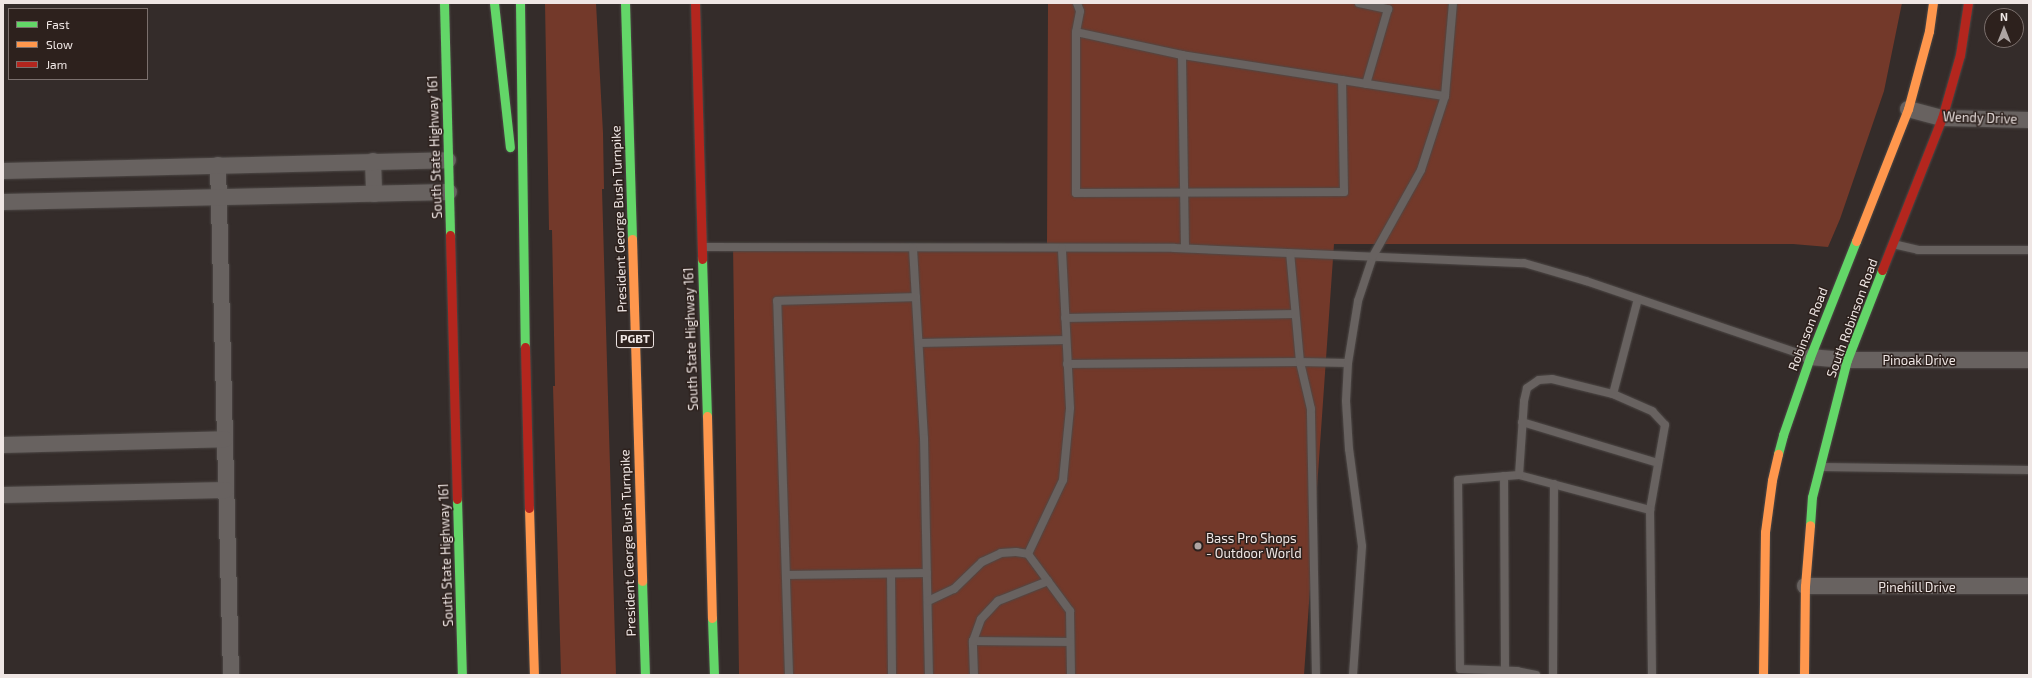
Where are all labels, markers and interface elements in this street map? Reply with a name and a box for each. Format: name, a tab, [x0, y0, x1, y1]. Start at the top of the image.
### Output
legend	[8, 8, 148, 80]
north arrow	[1984, 8, 2024, 48]
text: N	[2000, 10, 2008, 23]
text: Fast	[46, 17, 69, 31]
text: Slow	[46, 37, 73, 51]
text: Jam	[46, 57, 67, 71]
street label: South State Highway 161	[425, 75, 445, 219]
street label: Wendy Drive	[1942, 109, 2018, 127]
street label: President George Bush Turnpike	[608, 125, 630, 313]
street label: South Robinson Road	[1823, 256, 1881, 380]
street label: South State Highway 161	[681, 267, 701, 411]
street label: Robinson Road	[1785, 285, 1831, 373]
road number: PGBT	[615, 329, 655, 349]
street label: Pinoak Drive	[1882, 352, 1956, 368]
street label: President George Bush Turnpike	[617, 449, 639, 637]
street label: South State Highway 161	[436, 483, 456, 627]
place label: Bass Pro Shops - Outdoor World	[1206, 531, 1302, 562]
marker: Bass Pro Shops - Outdoor World	[1193, 541, 1203, 551]
street label: Pinehill Drive	[1878, 579, 1956, 595]

